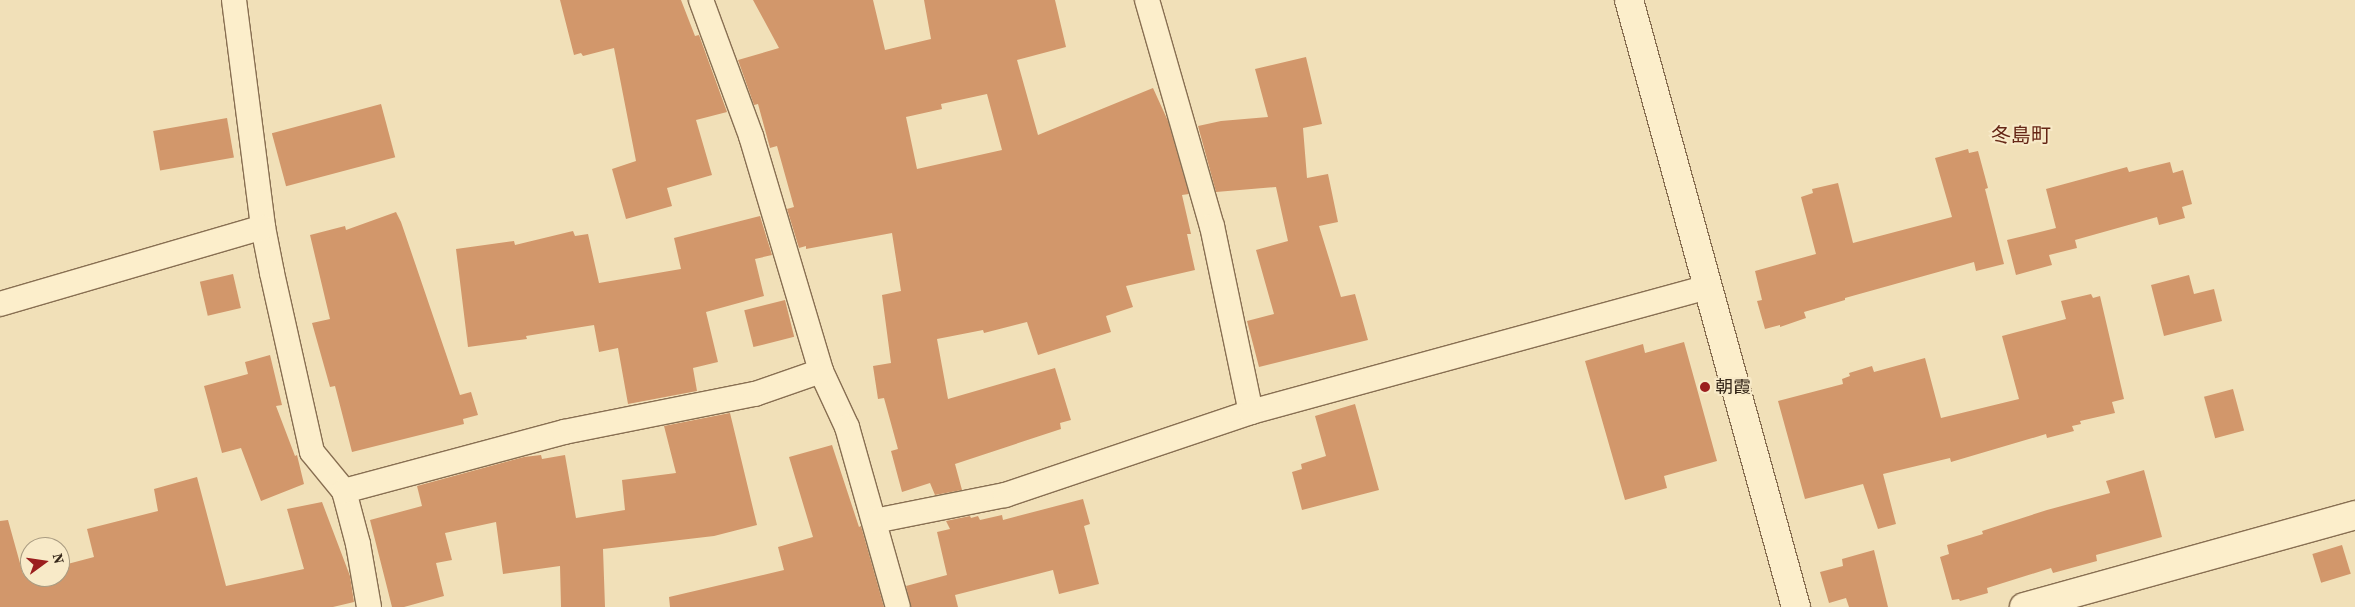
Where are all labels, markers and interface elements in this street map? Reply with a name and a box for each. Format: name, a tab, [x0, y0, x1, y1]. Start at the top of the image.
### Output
district label: 冬島町	[1991, 123, 2051, 147]
place label: 朝霞	[1715, 376, 1751, 398]
marker: 朝霞	[1699, 381, 1711, 393]
north arrow	[20, 537, 70, 587]
text: N	[48, 551, 70, 566]

